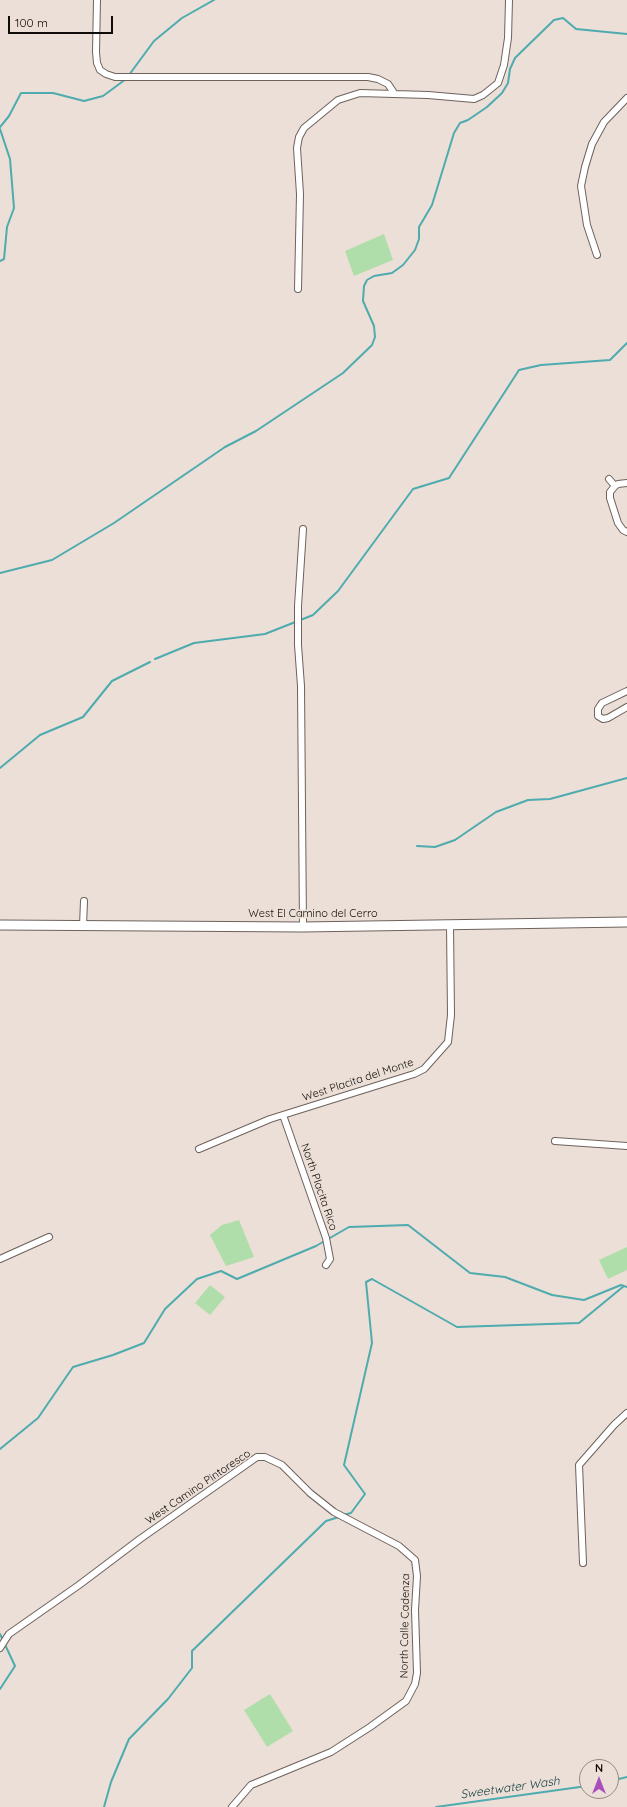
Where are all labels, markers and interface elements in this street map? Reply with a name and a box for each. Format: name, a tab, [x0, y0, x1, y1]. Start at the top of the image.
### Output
scale bar	[10, 8, 115, 34]
text: 100 m	[15, 15, 48, 30]
street label: West El Camino del Cerro	[248, 907, 378, 921]
street label: West Placita del Monte	[301, 1056, 415, 1104]
street label: North Placita Rico	[298, 1142, 340, 1232]
street label: West Camino Pintoresco	[143, 1447, 253, 1527]
street label: North Calle Cadenza	[397, 1573, 413, 1679]
north arrow	[579, 1759, 619, 1799]
text: N	[595, 1761, 603, 1775]
water label: Sweetwater Wash	[459, 1774, 561, 1802]

